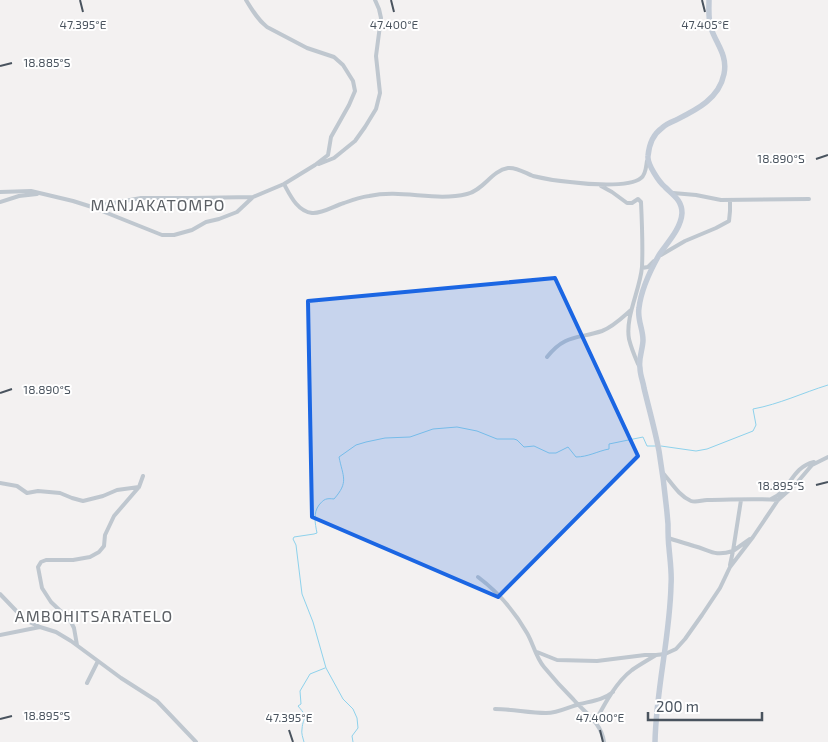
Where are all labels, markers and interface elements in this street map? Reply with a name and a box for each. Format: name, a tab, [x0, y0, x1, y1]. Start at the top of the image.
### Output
text: 47.395°E	[60, 17, 107, 31]
text: 47.400°E	[370, 17, 419, 31]
text: 47.405°E	[681, 17, 729, 31]
text: 18.885°S	[24, 55, 71, 69]
text: 18.890°S	[757, 151, 805, 165]
district label: MANJAKATOMPO	[90, 195, 226, 214]
text: 18.890°S	[23, 382, 71, 396]
text: 18.895°S	[758, 478, 805, 492]
district label: AMBOHITSARATELO	[15, 606, 173, 625]
scale bar	[648, 690, 762, 722]
text: 200 m	[656, 697, 699, 715]
text: 18.895°S	[24, 708, 71, 722]
text: 47.395°E	[266, 710, 313, 724]
text: 47.400°E	[576, 710, 625, 724]

